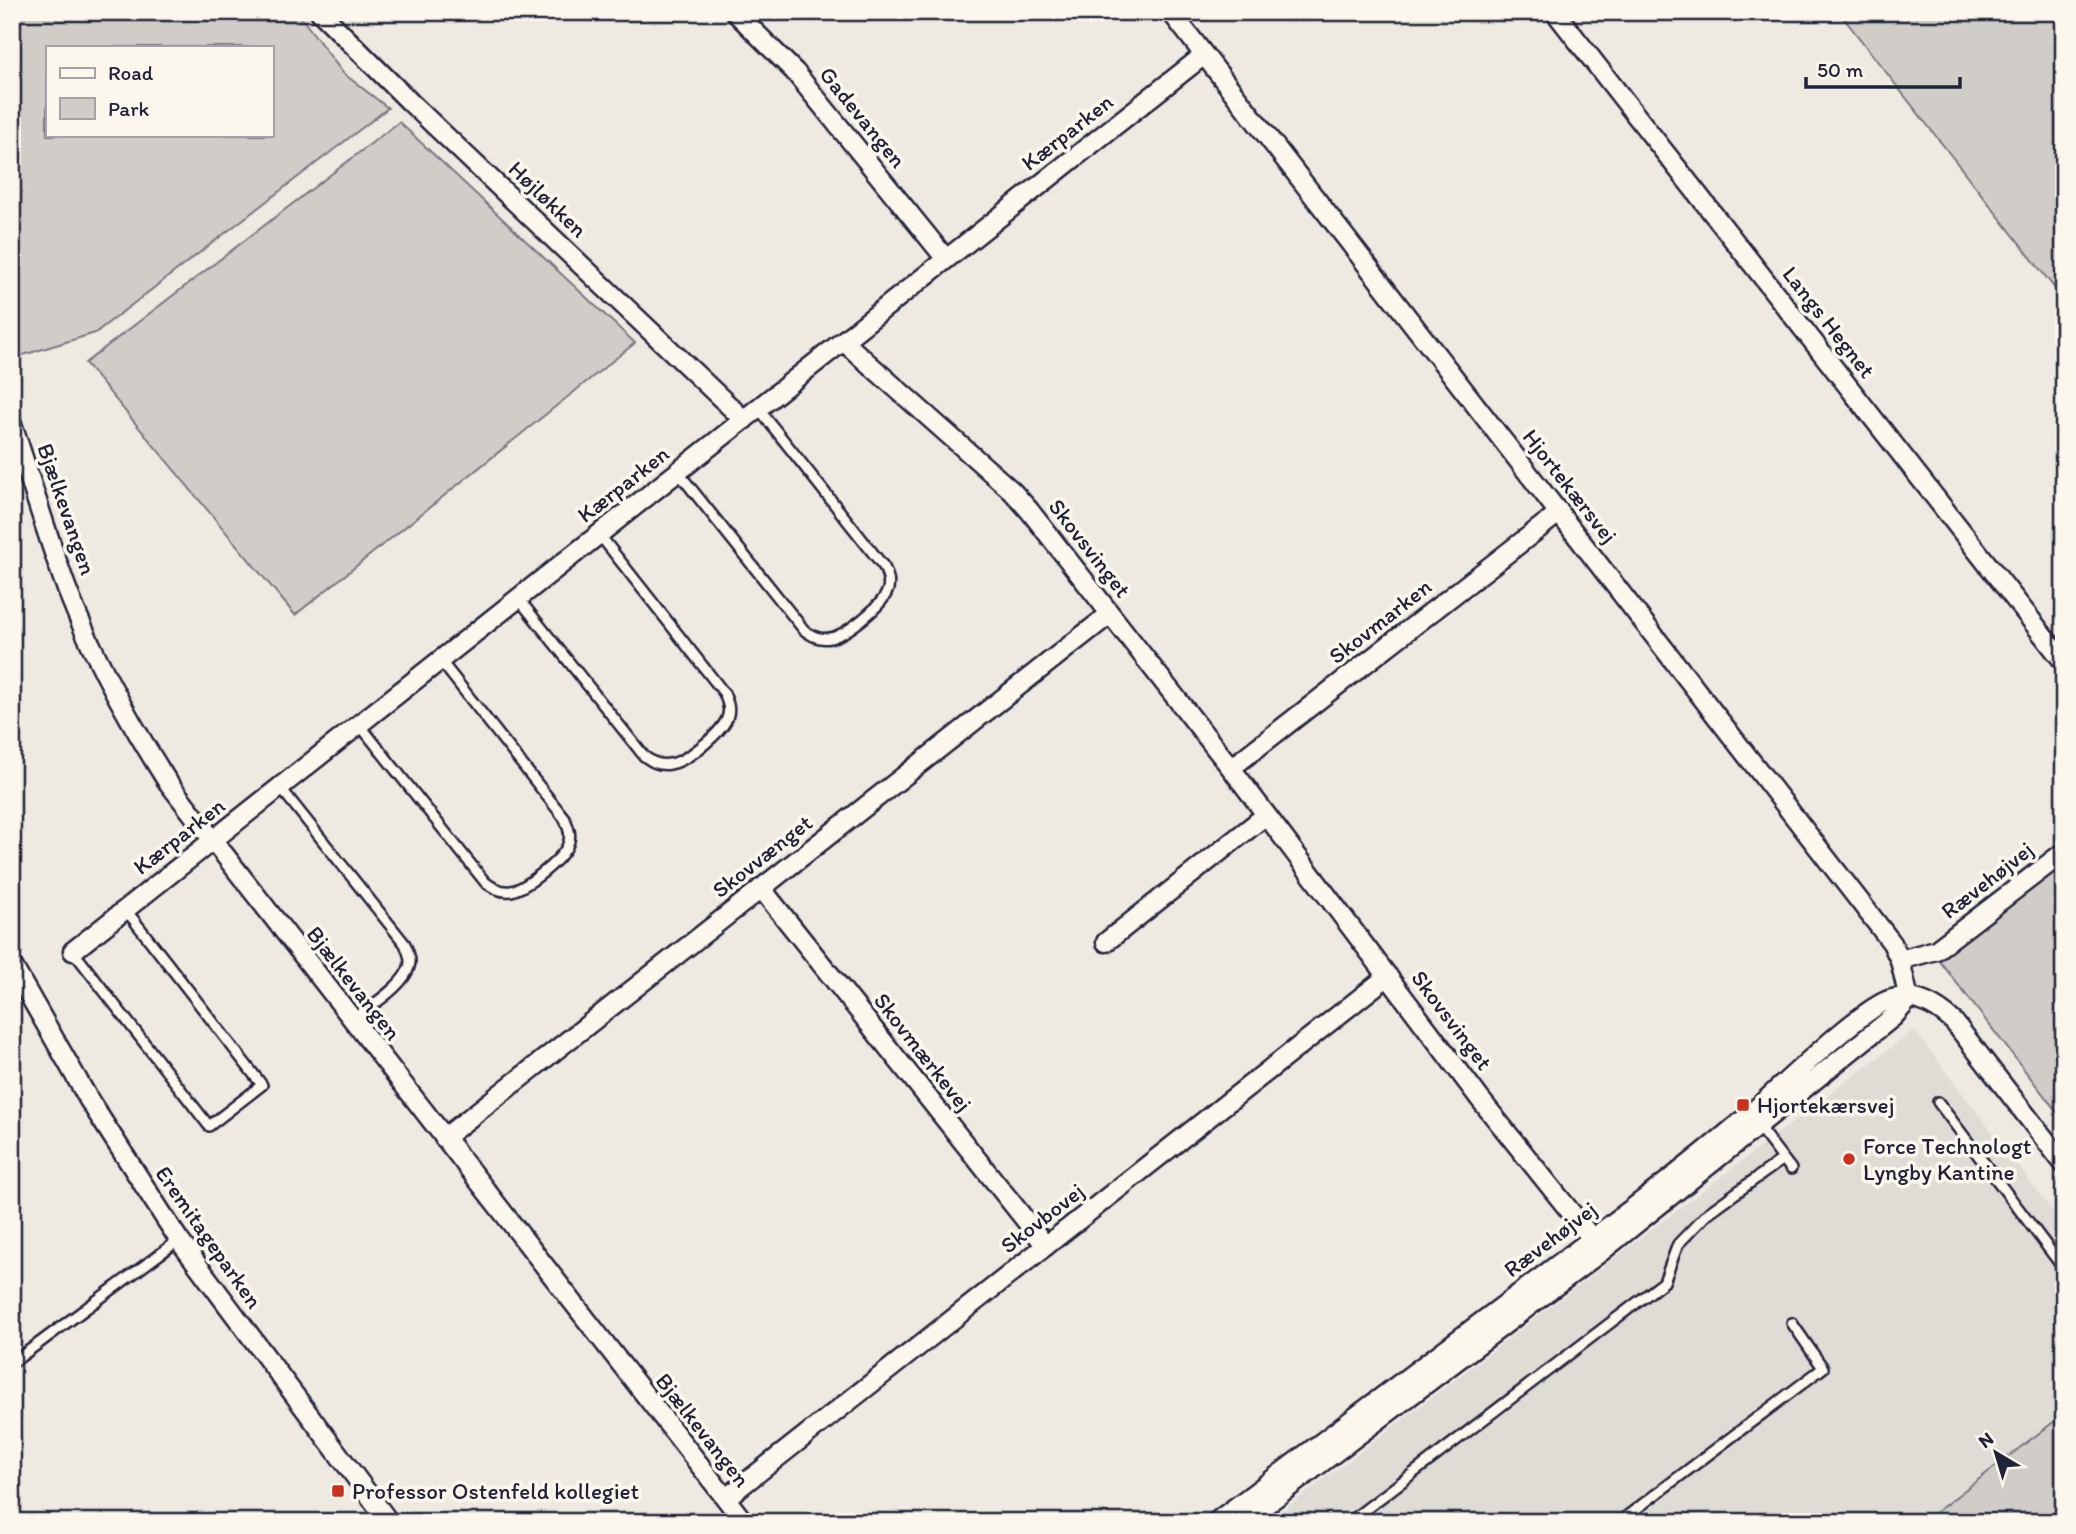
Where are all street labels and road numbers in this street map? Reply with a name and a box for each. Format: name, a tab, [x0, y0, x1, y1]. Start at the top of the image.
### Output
street label: Gadevangen	[814, 61, 912, 173]
street label: Kærparken	[1016, 87, 1118, 177]
street label: Højløkken	[503, 155, 593, 243]
street label: Langs Hegnet	[1777, 260, 1882, 384]
street label: Hjortekærsvej	[1517, 423, 1623, 549]
street label: Bjælkevangen	[31, 439, 103, 579]
street label: Kærparken	[572, 439, 674, 529]
street label: Skovsvinget	[1043, 493, 1137, 603]
street label: Skovmarken	[1323, 572, 1437, 670]
street label: Kærparken	[128, 791, 230, 881]
street label: Skovvænget	[706, 808, 818, 904]
street label: Rævehøjvej	[1935, 835, 2039, 925]
street label: Bjælkevangen	[301, 920, 407, 1046]
street label: Skovsvinget	[1405, 965, 1499, 1075]
street label: Skovmærkevej	[868, 987, 978, 1117]
street label: Eremitageparken	[150, 1160, 268, 1314]
street label: Skovbovej	[995, 1177, 1089, 1259]
street label: Rævehøjvej	[1498, 1195, 1602, 1283]
street label: Bjælkevangen	[650, 1367, 756, 1493]

